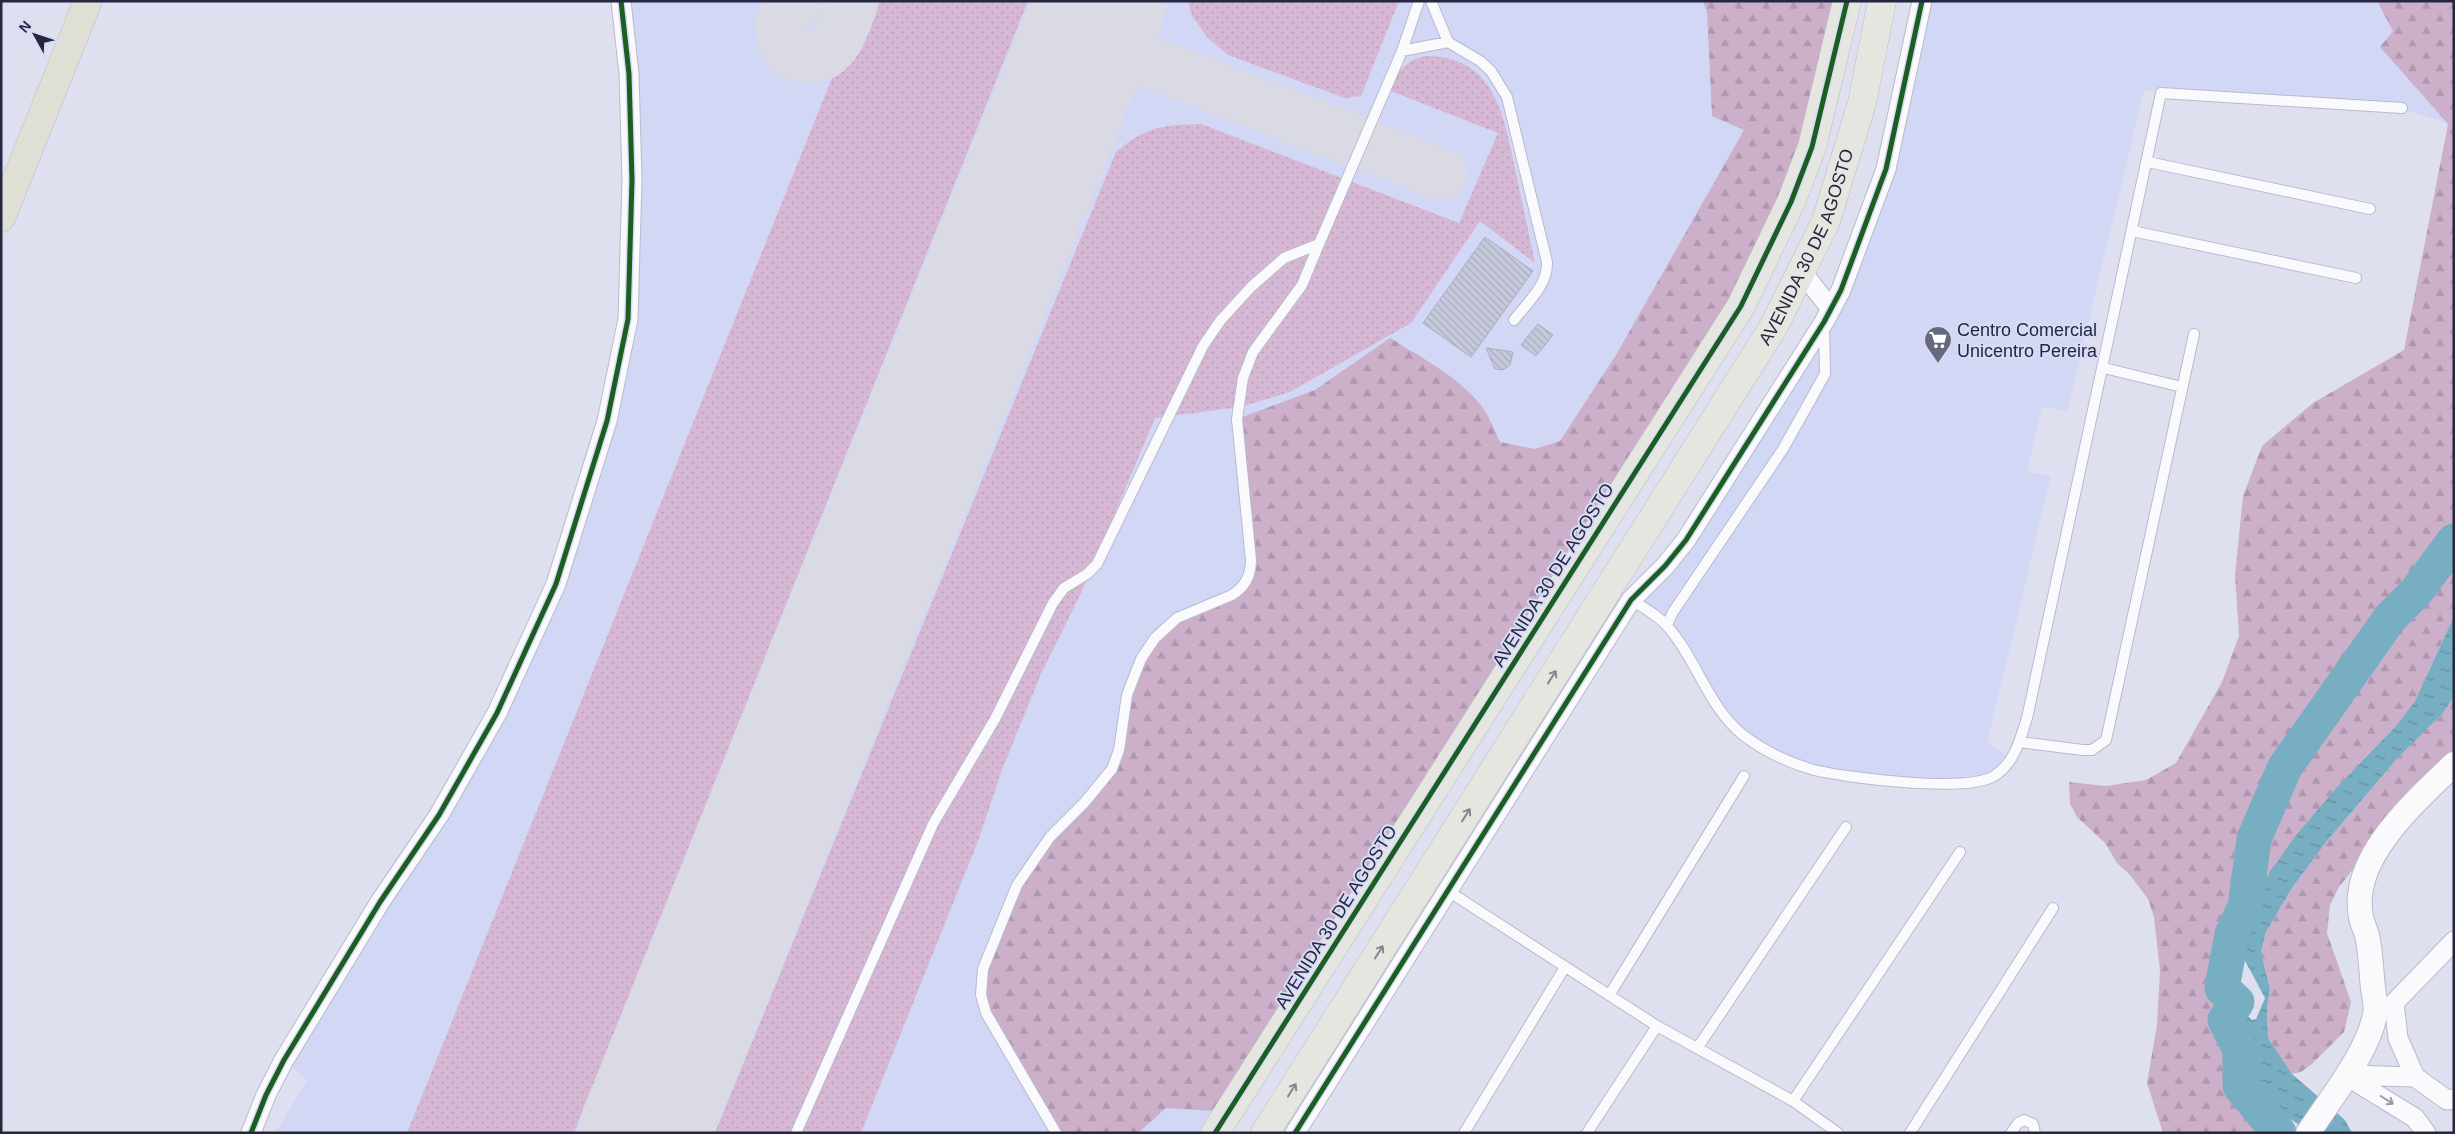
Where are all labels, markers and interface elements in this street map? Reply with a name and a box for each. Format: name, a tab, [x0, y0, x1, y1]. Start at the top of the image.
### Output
north arrow	[10, 10, 60, 60]
text: N	[16, 18, 34, 36]
street label: AVENIDA 30 DE AGOSTO	[1755, 146, 1857, 349]
place label: Centro Comercial Unicentro Pereira	[1957, 320, 2098, 361]
supermarket icon: Centro Comercial Unicentro Pereira	[1923, 325, 1953, 364]
street label: AVENIDA 30 DE AGOSTO	[1488, 480, 1618, 670]
one-way arrow	[1548, 671, 1558, 685]
one-way arrow	[1461, 808, 1471, 822]
street label: AVENIDA 30 DE AGOSTO	[1271, 822, 1401, 1012]
one-way arrow	[1374, 946, 1384, 960]
one-way arrow	[1288, 1083, 1298, 1097]
one-way arrow	[2379, 1096, 2393, 1106]

